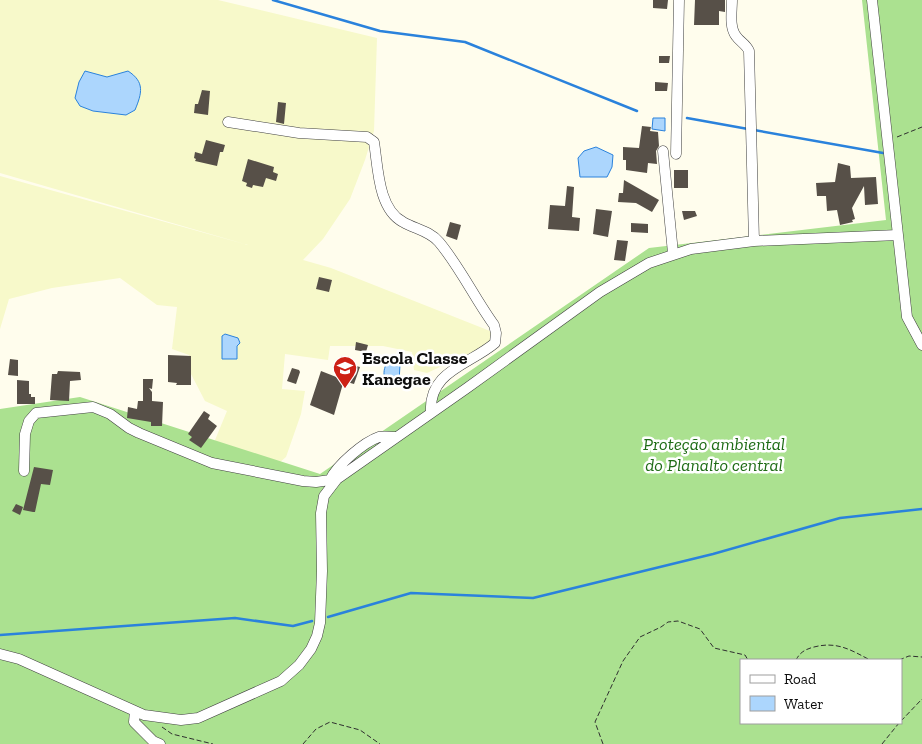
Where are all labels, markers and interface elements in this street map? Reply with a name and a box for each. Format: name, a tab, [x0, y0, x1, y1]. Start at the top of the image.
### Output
place label: Escola Classe Kanegae	[362, 347, 468, 390]
school or university icon: Escola Classe Kanegae	[332, 355, 358, 389]
park label: Proteção ambiental do Planalto central	[643, 433, 785, 476]
legend	[740, 659, 902, 724]
text: Road	[784, 670, 817, 688]
text: Water	[784, 695, 824, 713]

